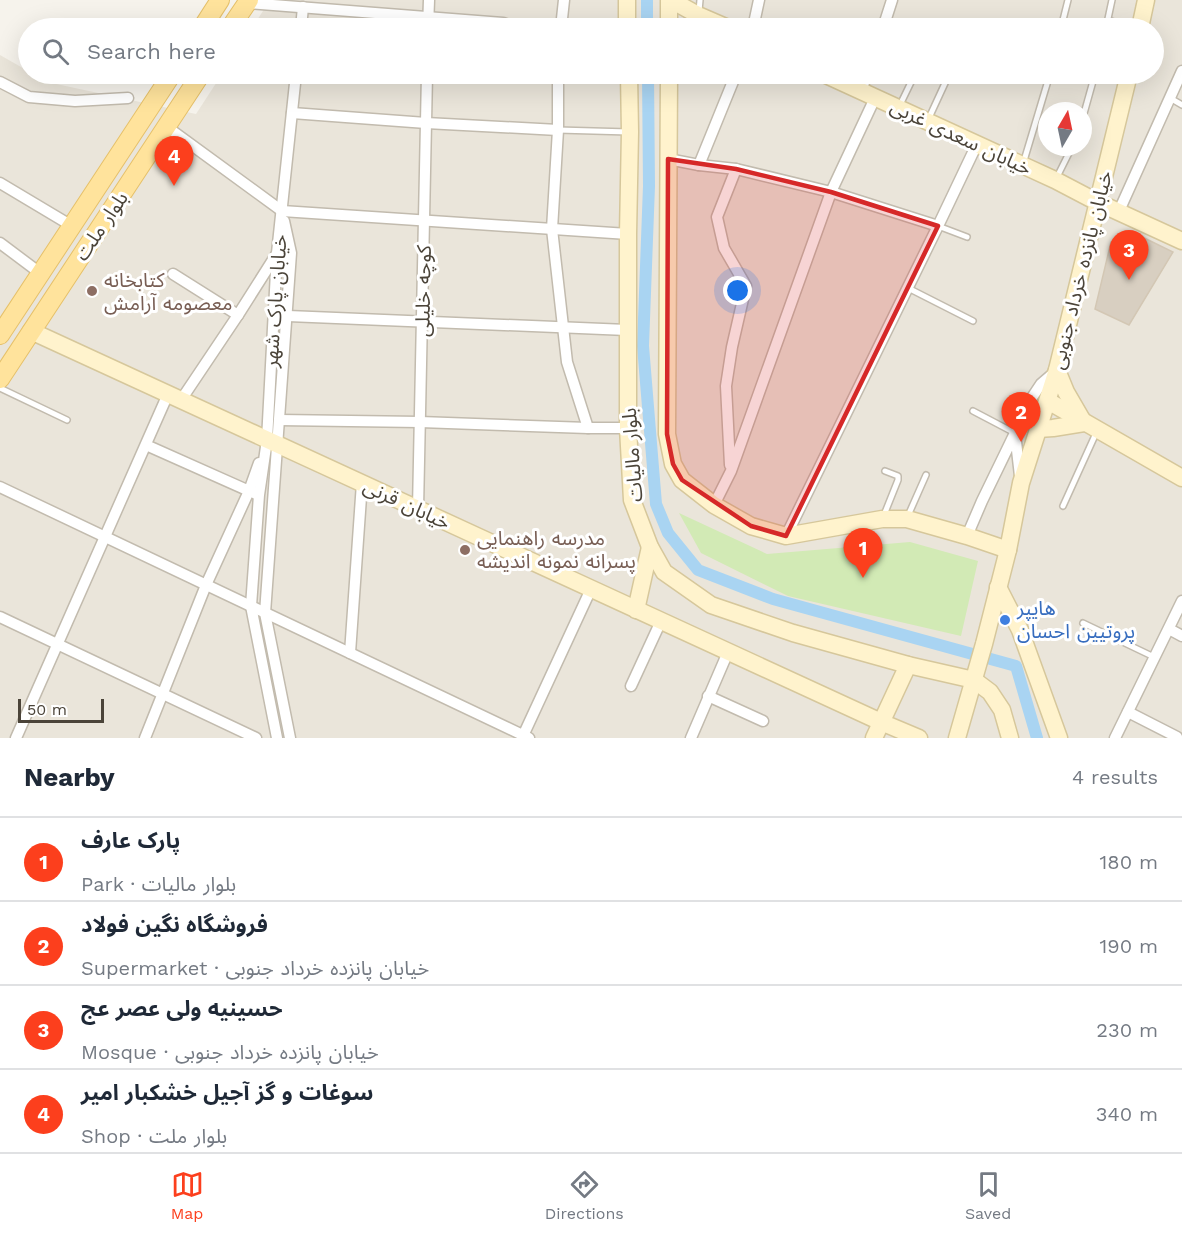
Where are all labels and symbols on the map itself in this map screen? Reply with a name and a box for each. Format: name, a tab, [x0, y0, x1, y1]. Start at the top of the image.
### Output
street label: خیابان سعدی غربی	[887, 94, 1035, 180]
north arrow	[1038, 102, 1092, 156]
pin: 4	[154, 136, 194, 186]
street label: خیابان پانزده خرداد جنوبی	[1045, 168, 1118, 372]
street label: بلوار ملت	[69, 187, 133, 265]
pin: 3	[1110, 230, 1148, 280]
street label: خیابان پارک شهر	[258, 234, 293, 369]
street label: کوچه خلیلی	[410, 244, 437, 337]
place label: کتابخانه معصومه آرامش	[104, 268, 233, 315]
your location	[723, 276, 752, 305]
marker: کتابخانه معصومه آرامش	[85, 284, 99, 298]
pin: 2	[1002, 392, 1040, 442]
street label: بلوار مالیات	[617, 407, 647, 503]
street label: خیابان قرنی	[360, 473, 454, 535]
place label: مدرسه راهنمایی پسرانه نمونه اندیشه	[477, 526, 636, 574]
pin: 1	[844, 528, 882, 578]
marker: مدرسه راهنمایی پسرانه نمونه اندیشه	[458, 543, 472, 557]
place label: هایپر پروتیین احسان	[1016, 596, 1135, 644]
marker: هایپر پروتیین احسان	[998, 613, 1012, 627]
scale bar	[18, 696, 104, 724]

